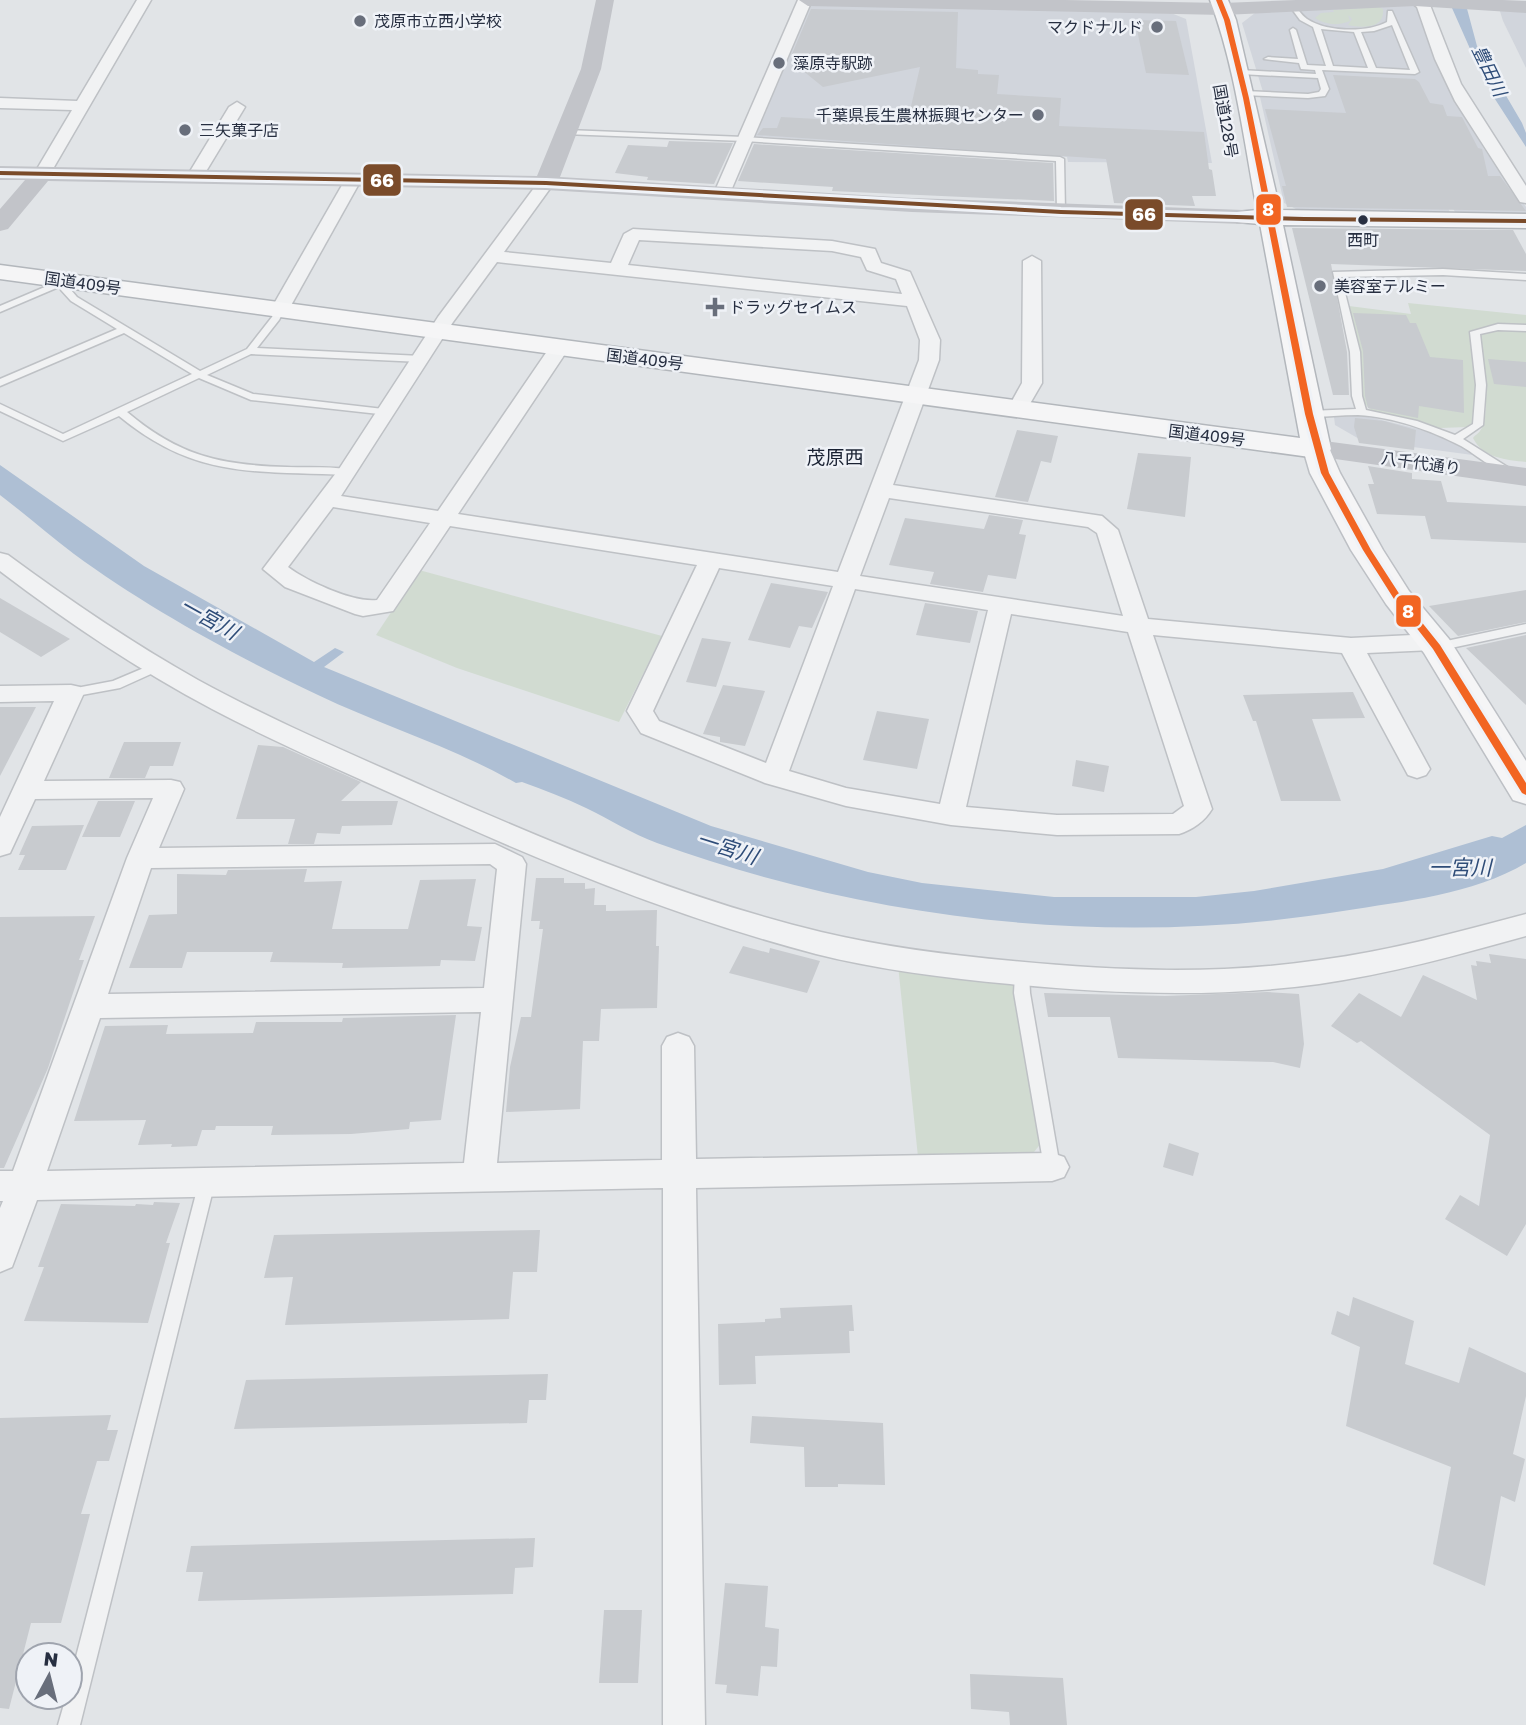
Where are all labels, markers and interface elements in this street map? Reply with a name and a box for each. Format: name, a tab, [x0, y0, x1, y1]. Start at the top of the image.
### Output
place label: 茂原市立西小学校	[374, 11, 502, 31]
marker: 茂原市立西小学校	[352, 13, 368, 29]
place label: マクドナルド	[1047, 17, 1143, 37]
marker: マクドナルド	[1149, 19, 1165, 35]
water label: 豊田川	[1468, 41, 1512, 101]
place label: 藻原寺駅跡	[793, 53, 873, 73]
marker: 藻原寺駅跡	[771, 55, 787, 71]
street label: 国道128号	[1210, 82, 1242, 160]
place label: 千葉県長生農林振興センター	[816, 105, 1024, 125]
marker: 千葉県長生農林振興センター	[1030, 107, 1046, 123]
place label: 三矢菓子店	[199, 120, 279, 140]
marker: 三矢菓子店	[177, 122, 193, 138]
line badge: 66	[362, 163, 402, 197]
text: 66	[370, 168, 394, 191]
line badge: 8	[1255, 193, 1282, 226]
text: 8	[1262, 197, 1274, 220]
line badge: 66	[1124, 198, 1164, 231]
text: 66	[1132, 202, 1156, 225]
marker: 西町	[1356, 213, 1370, 227]
place label: 西町	[1347, 230, 1379, 250]
street label: 国道409号	[43, 268, 123, 298]
place label: 美容室テルミー	[1334, 276, 1446, 296]
marker: 美容室テルミー	[1312, 278, 1328, 294]
place label: ドラッグセイムス	[729, 297, 857, 317]
marker: ドラッグセイムス	[707, 299, 723, 315]
street label: 国道409号	[605, 344, 685, 374]
street label: 国道409号	[1167, 420, 1247, 450]
district label: 茂原西	[806, 445, 864, 468]
street label: 八千代通り	[1380, 448, 1462, 478]
water label: 一宮川	[176, 591, 245, 646]
line badge: 8	[1395, 594, 1422, 628]
text: 8	[1402, 599, 1414, 622]
water label: 一宮川	[693, 825, 763, 870]
water label: 一宮川	[1429, 854, 1493, 880]
north arrow	[14, 1641, 84, 1711]
text: N	[43, 1646, 60, 1671]

